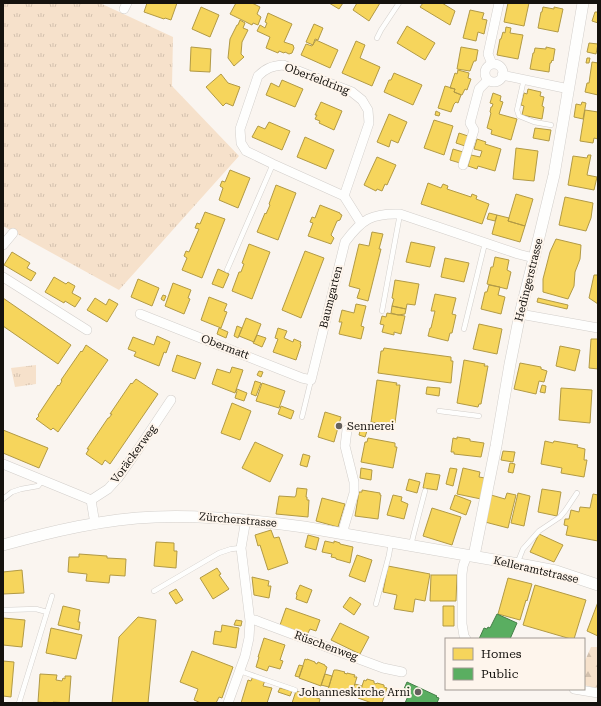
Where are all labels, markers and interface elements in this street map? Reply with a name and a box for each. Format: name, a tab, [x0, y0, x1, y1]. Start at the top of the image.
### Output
street label: Oberfeldring	[283, 61, 352, 98]
street label: Hedingerstrasse	[512, 237, 546, 323]
street label: Baumgarten	[317, 264, 345, 330]
street label: Obermatt	[199, 332, 251, 362]
place label: Sennerei	[347, 420, 395, 433]
marker: Sennerei	[334, 421, 344, 431]
street label: Voräckerweg	[109, 422, 160, 486]
street label: Zürcherstrasse	[199, 510, 277, 530]
street label: Kelleramtstrasse	[492, 554, 580, 586]
street label: Rüschenweg	[292, 628, 360, 664]
legend	[445, 638, 585, 690]
text: Homes	[481, 647, 522, 661]
text: Public	[481, 667, 519, 681]
place label: Johanneskirche Arni	[299, 686, 410, 699]
marker: Johanneskirche Arni	[413, 687, 423, 697]

